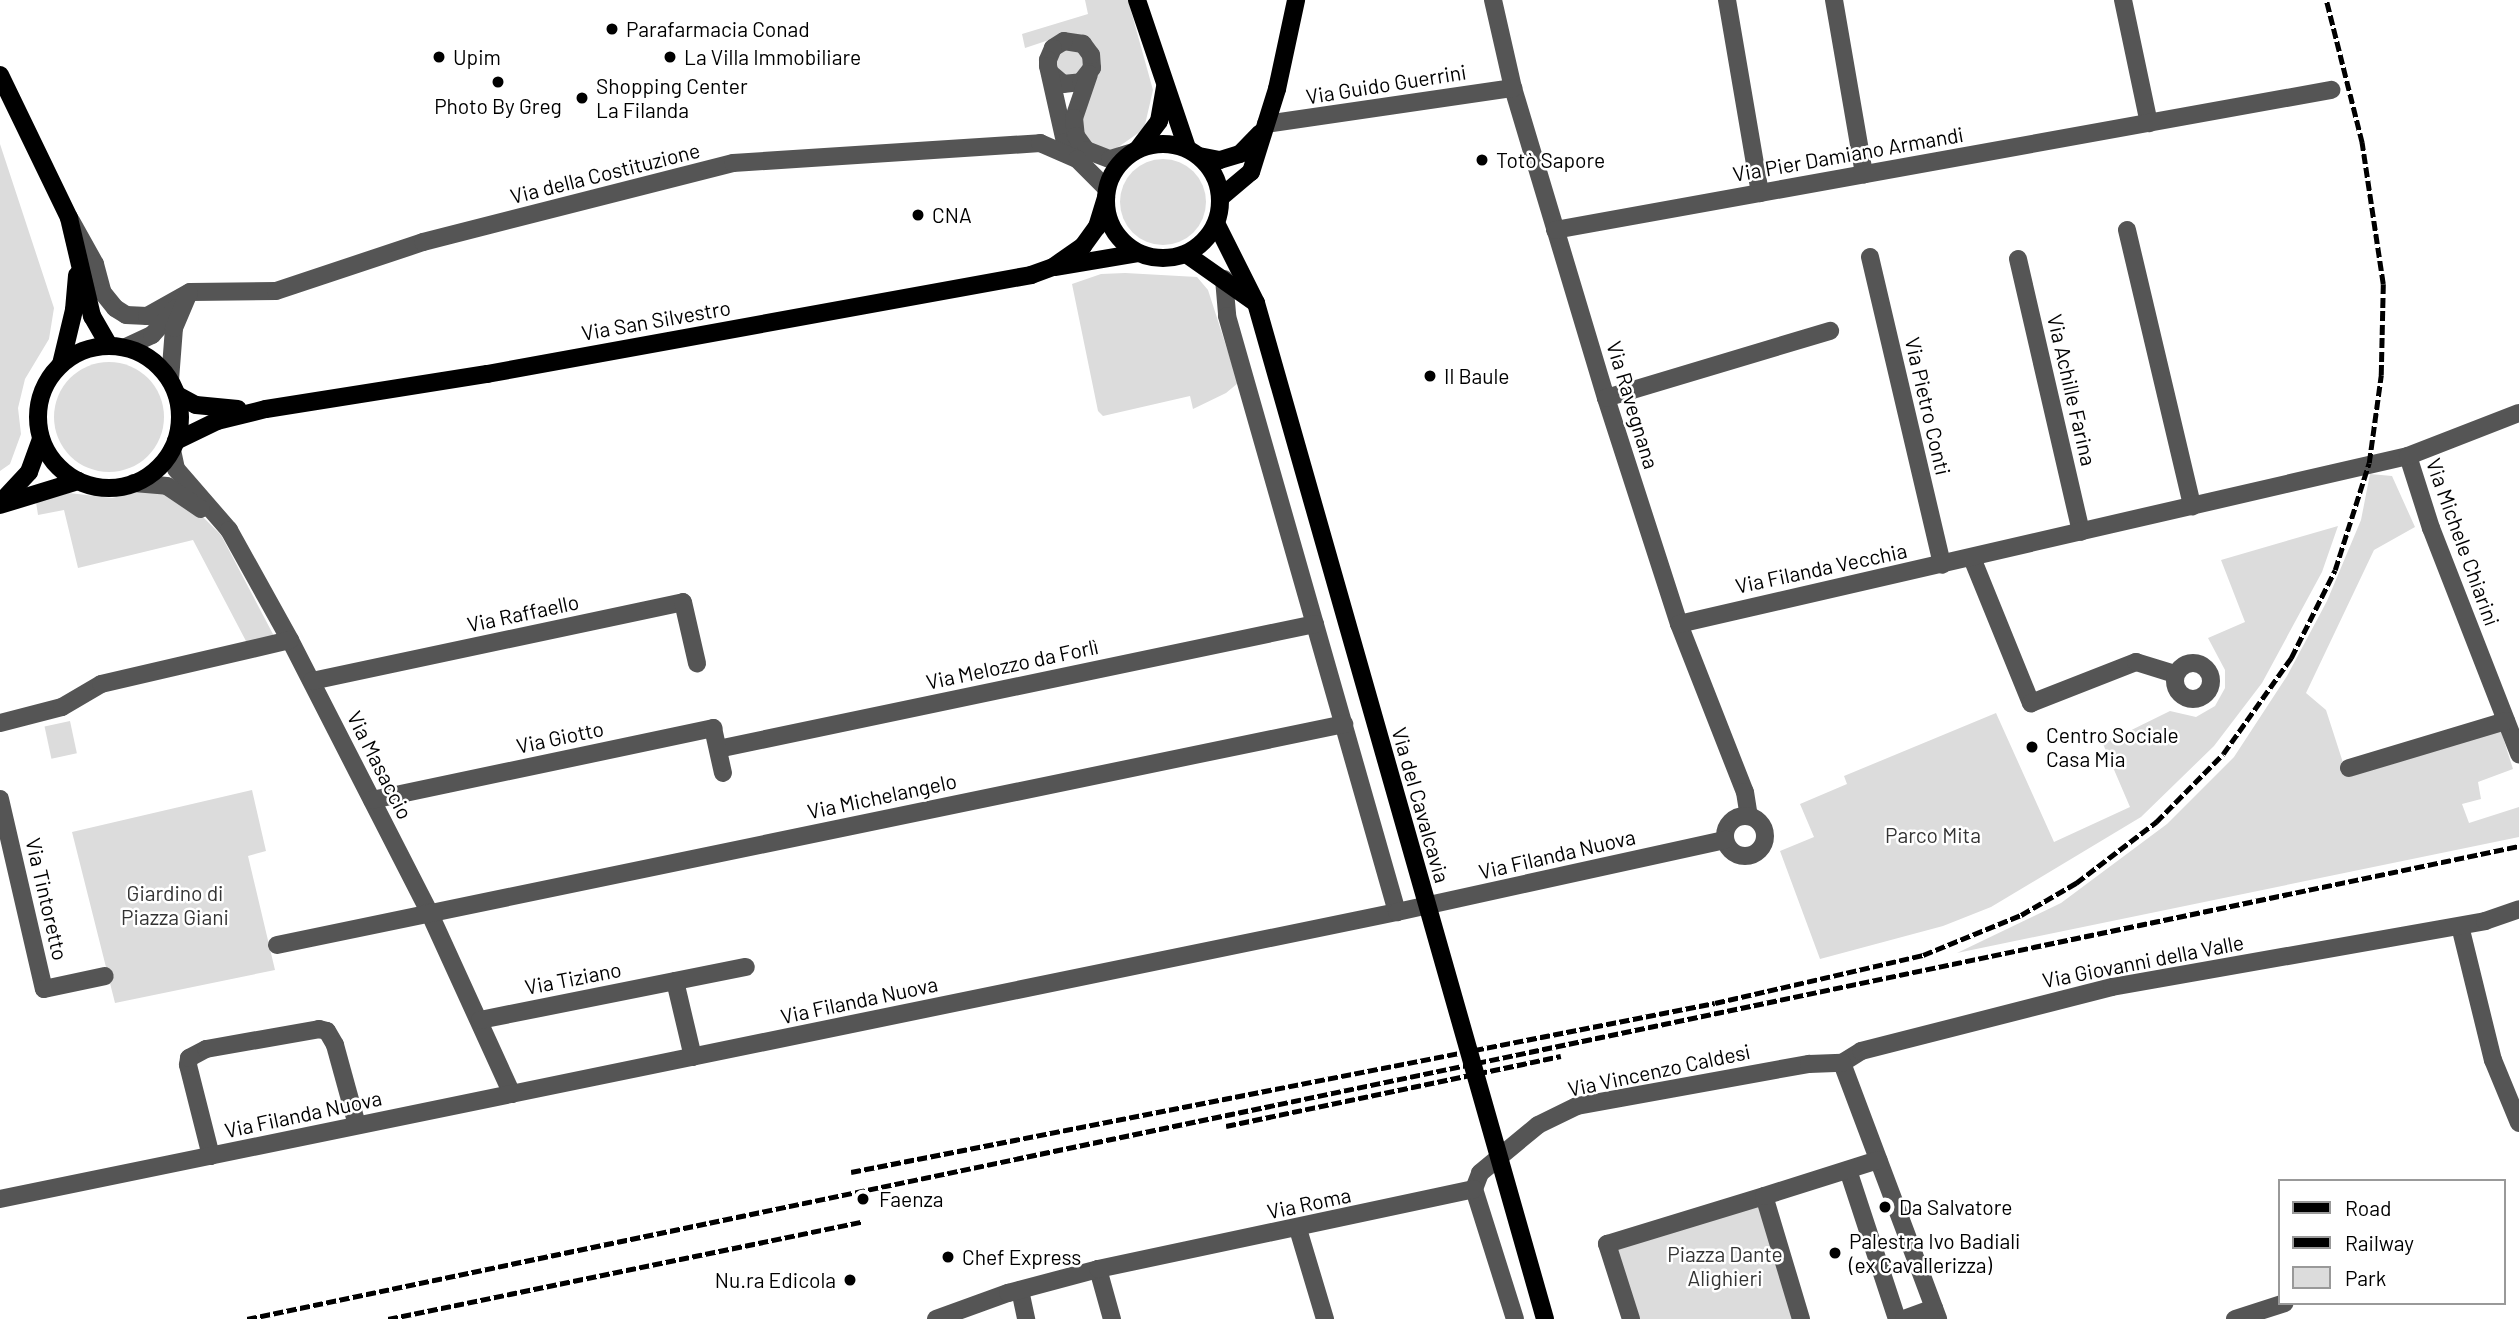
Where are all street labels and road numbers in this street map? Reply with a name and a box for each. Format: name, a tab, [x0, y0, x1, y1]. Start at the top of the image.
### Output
street label: Via Guido Guerrini	[1304, 59, 1468, 109]
street label: Via Pier Damiano Armandi	[1731, 121, 1965, 187]
street label: Via della Costituzione	[508, 137, 702, 209]
street label: Via San Silvestro	[580, 294, 732, 346]
street label: Via Achille Farina	[2042, 312, 2102, 468]
street label: Via Pietro Conti	[1900, 335, 1956, 477]
street label: Via Ravegnana	[1602, 338, 1664, 472]
street label: Via Michele Chiarini	[2421, 455, 2505, 629]
street label: Via Filanda Vecchia	[1733, 538, 1909, 598]
street label: Via Raffaello	[465, 589, 581, 637]
street label: Via Melozzo da Forlì	[924, 633, 1100, 695]
street label: Via Masaccio	[342, 707, 418, 823]
street label: Via Giotto	[514, 715, 606, 759]
street label: Via del Cavalcavia	[1387, 724, 1455, 886]
street label: Via Michelangelo	[805, 768, 959, 824]
street label: Via Filanda Nuova	[1476, 824, 1638, 884]
street label: Via Tintoretto	[21, 835, 73, 963]
street label: Via Giovanni della Valle	[2040, 929, 2246, 993]
street label: Via Tiziano	[523, 956, 623, 1000]
street label: Via Filanda Nuova	[778, 971, 940, 1029]
street label: Via Vincenzo Caldesi	[1565, 1038, 1753, 1102]
street label: Via Filanda Nuova	[222, 1085, 384, 1143]
street label: Via Roma	[1265, 1182, 1353, 1224]

